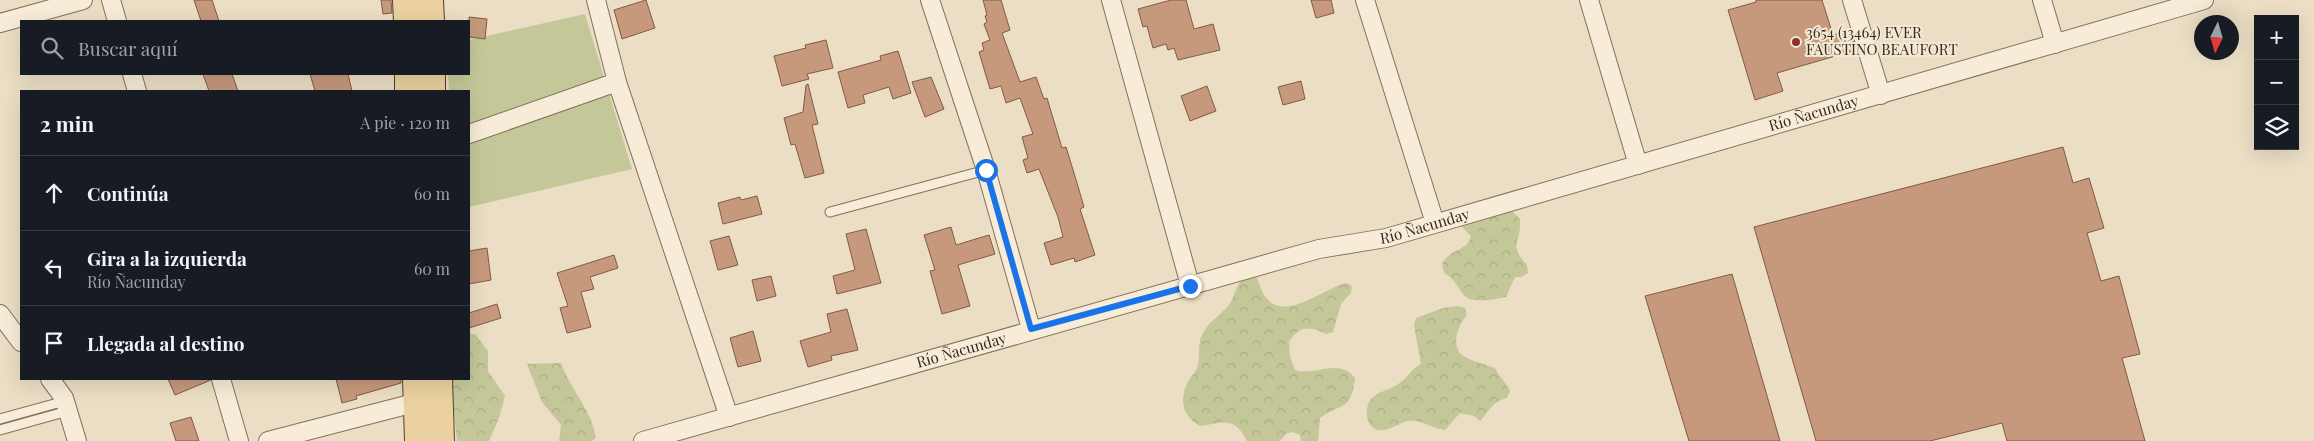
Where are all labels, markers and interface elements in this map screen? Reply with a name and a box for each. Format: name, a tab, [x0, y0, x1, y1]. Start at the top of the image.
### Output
north arrow	[2194, 15, 2239, 60]
map controls	[2254, 15, 2299, 150]
button: +	[2254, 15, 2299, 60]
search box	[20, 20, 470, 75]
place label: 3654 (13464) EVER FAUSTINO BEAUFORT	[1806, 22, 1958, 59]
icon: search	[38, 34, 66, 62]
text: Buscar aquí	[78, 35, 178, 61]
marker: 3654 (13464) EVER FAUSTINO BEAUFORT	[1790, 36, 1802, 48]
button: −	[2254, 60, 2299, 105]
street label: Río Ñacunday	[1766, 90, 1861, 135]
button: layers	[2254, 105, 2299, 150]
text: 2 min	[40, 109, 94, 137]
text: A pie · 120 m	[360, 112, 450, 133]
route start	[975, 159, 998, 182]
icon: ahead	[40, 179, 68, 207]
text: Continúa	[87, 180, 169, 206]
text: 60 m	[414, 183, 450, 204]
street label: Río Ñacunday	[1378, 203, 1472, 248]
text: Gira a la izquierda	[87, 245, 247, 271]
icon: left	[40, 254, 68, 282]
text: 60 m	[414, 258, 450, 279]
text: Río Ñacunday	[87, 271, 186, 292]
route end	[1179, 275, 1202, 298]
street label: Río Ñacunday	[914, 327, 1009, 372]
icon: arrive	[40, 329, 68, 357]
text: Llegada al destino	[87, 330, 245, 356]

